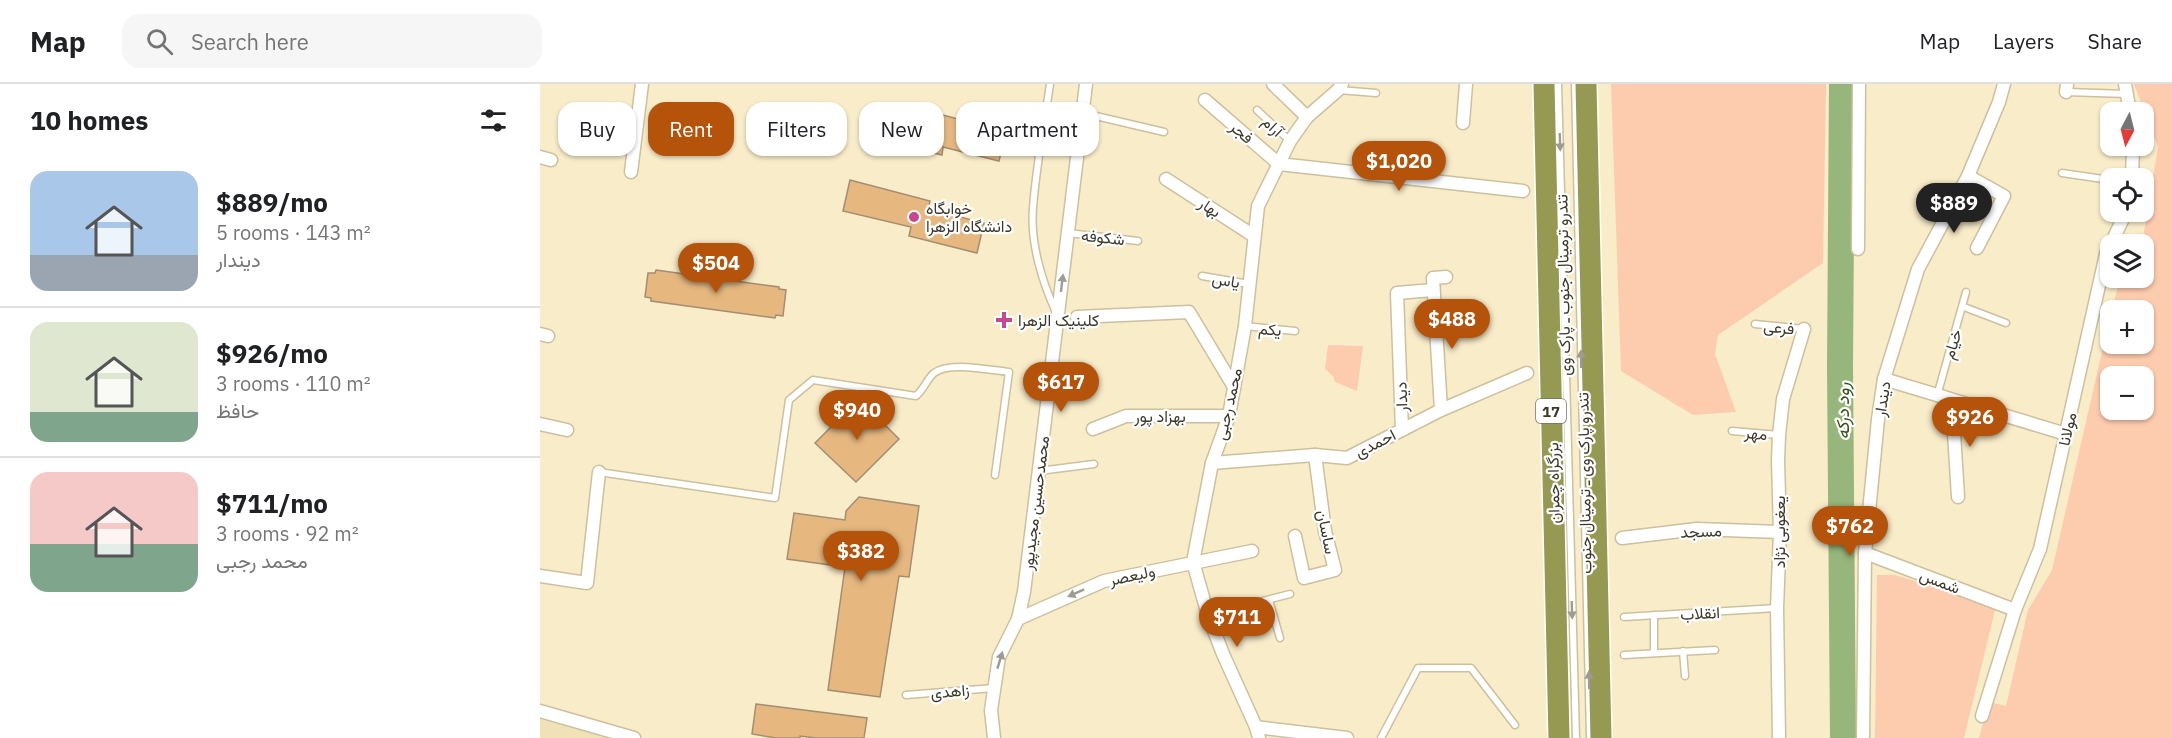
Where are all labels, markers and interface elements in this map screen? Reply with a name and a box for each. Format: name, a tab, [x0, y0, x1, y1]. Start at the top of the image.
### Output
search box	[122, 14, 542, 68]
text: Map	[30, 23, 86, 60]
icon: search	[143, 25, 176, 58]
text: Search here	[191, 27, 309, 56]
text: Map	[1920, 27, 1960, 55]
text: Layers	[1993, 27, 2055, 55]
text: Share	[2088, 27, 2142, 55]
chip: Buy	[558, 102, 636, 156]
chip: Rent	[648, 102, 734, 156]
chip: Filters	[746, 102, 847, 156]
chip: New	[859, 102, 944, 156]
chip: Apartment	[956, 102, 1099, 156]
north arrow	[2100, 102, 2154, 156]
map controls	[2100, 102, 2154, 420]
text: 10 homes	[30, 103, 148, 137]
icon: filters	[477, 104, 510, 137]
street label: آرام	[1258, 111, 1289, 142]
street label: فجر	[1225, 116, 1258, 148]
one-way arrow	[1555, 133, 1564, 152]
pin: $1,020	[1350, 141, 1448, 192]
text: $1,020	[1366, 147, 1432, 174]
button: locate	[2100, 168, 2154, 222]
pin: $889	[1918, 183, 1990, 234]
text: $889/mo	[216, 185, 328, 219]
text: $889	[1930, 189, 1978, 216]
street label: بهار	[1194, 192, 1225, 222]
street label: تندرو ترمینال جنوب ـ پارک وی	[1551, 194, 1577, 376]
icon: home	[78, 195, 150, 267]
place label: خوابگاه دانشگاه الزهرا	[926, 198, 1012, 237]
marker: خوابگاه دانشگاه الزهرا	[907, 210, 921, 224]
text: 5 rooms · 143 m²	[216, 219, 371, 246]
street label: شکوفه	[1080, 225, 1126, 250]
button: layers	[2100, 234, 2154, 288]
pin: $504	[680, 243, 752, 294]
text: دیندار	[216, 246, 261, 273]
text: $504	[692, 249, 740, 276]
street label: یاس	[1210, 268, 1241, 293]
one-way arrow	[1057, 273, 1067, 292]
pin: $488	[1416, 299, 1488, 350]
button: +	[2100, 300, 2154, 354]
text: $488	[1428, 305, 1476, 332]
place label: کلینیک الزهرا	[1018, 310, 1099, 331]
marker: کلینیک الزهرا	[995, 311, 1013, 329]
street label: فرعی	[1762, 315, 1795, 340]
street label: یکم	[1257, 318, 1282, 341]
street label: خیام	[1938, 326, 1967, 362]
text: $926/mo	[216, 336, 328, 370]
icon: home	[78, 346, 150, 418]
one-way arrow	[1576, 349, 1586, 368]
pin: $617	[1025, 362, 1097, 413]
street label: محمد رجبی	[1210, 366, 1247, 442]
button: −	[2100, 366, 2154, 420]
text: $617	[1037, 368, 1085, 395]
text: 3 rooms · 110 m²	[216, 370, 371, 397]
street label: دیندار	[1869, 380, 1896, 419]
street label: دیدار	[1390, 381, 1413, 414]
water label: رود درکه	[1831, 382, 1854, 440]
pin: $940	[821, 390, 893, 441]
street label: تندرو پارک وی ـ ترمینال جنوب	[1572, 392, 1598, 574]
text: $940	[833, 396, 881, 423]
text: حافظ	[216, 397, 259, 424]
pin: $926	[1934, 397, 2006, 448]
road number: 17	[1536, 399, 1566, 423]
text: $926	[1946, 403, 1994, 430]
street label: بهزاد پور	[1133, 406, 1186, 428]
street label: مولانا	[2053, 410, 2081, 448]
street label: مهر	[1743, 422, 1768, 445]
street label: احمدی	[1351, 424, 1399, 463]
street label: محمدحسین مجیدپور	[1017, 435, 1055, 573]
street label: بزرگراه چمران	[1542, 442, 1566, 524]
text: $711/mo	[216, 486, 328, 520]
icon: home	[78, 496, 150, 568]
street label: یعغوبی نژاد	[1769, 496, 1790, 568]
pin: $762	[1814, 506, 1886, 557]
street label: ساسان	[1313, 508, 1341, 556]
text: $762	[1826, 512, 1874, 539]
text: 3 rooms · 92 m²	[216, 520, 359, 547]
street label: مسجد	[1680, 520, 1722, 542]
pin: $382	[825, 531, 897, 582]
text: $382	[837, 537, 885, 564]
text: محمد رجبی	[216, 547, 308, 574]
street label: ولیعصر	[1106, 560, 1157, 591]
street label: شمس	[1917, 564, 1963, 599]
one-way arrow	[1067, 588, 1085, 598]
pin: $711	[1201, 597, 1273, 648]
one-way arrow	[1567, 601, 1576, 620]
street label: انقلاب	[1680, 602, 1720, 624]
text: $711	[1213, 603, 1261, 630]
one-way arrow	[996, 651, 1005, 669]
one-way arrow	[1584, 670, 1593, 689]
street label: زاهدی	[930, 679, 970, 704]

